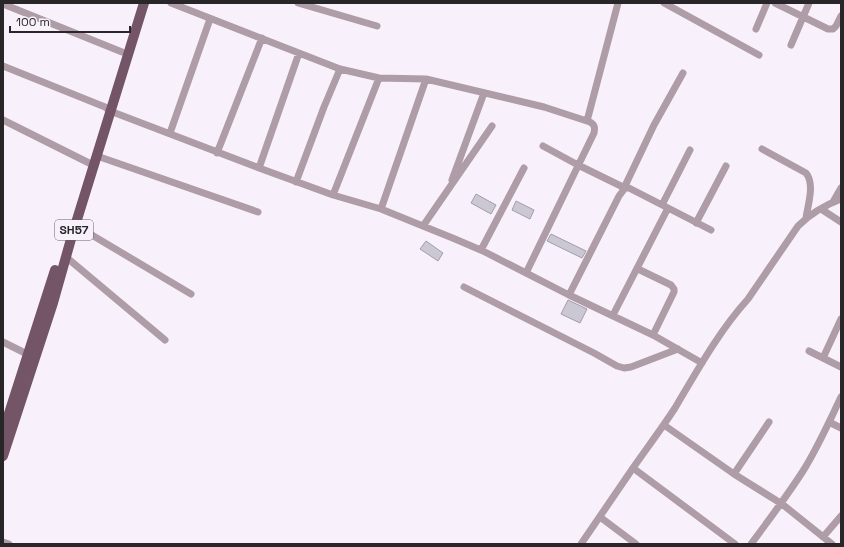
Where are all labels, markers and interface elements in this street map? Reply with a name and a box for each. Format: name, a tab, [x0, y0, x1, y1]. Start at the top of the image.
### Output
scale bar	[10, 8, 130, 34]
text: 100 m	[16, 14, 50, 30]
road number: SH57	[55, 220, 93, 240]

